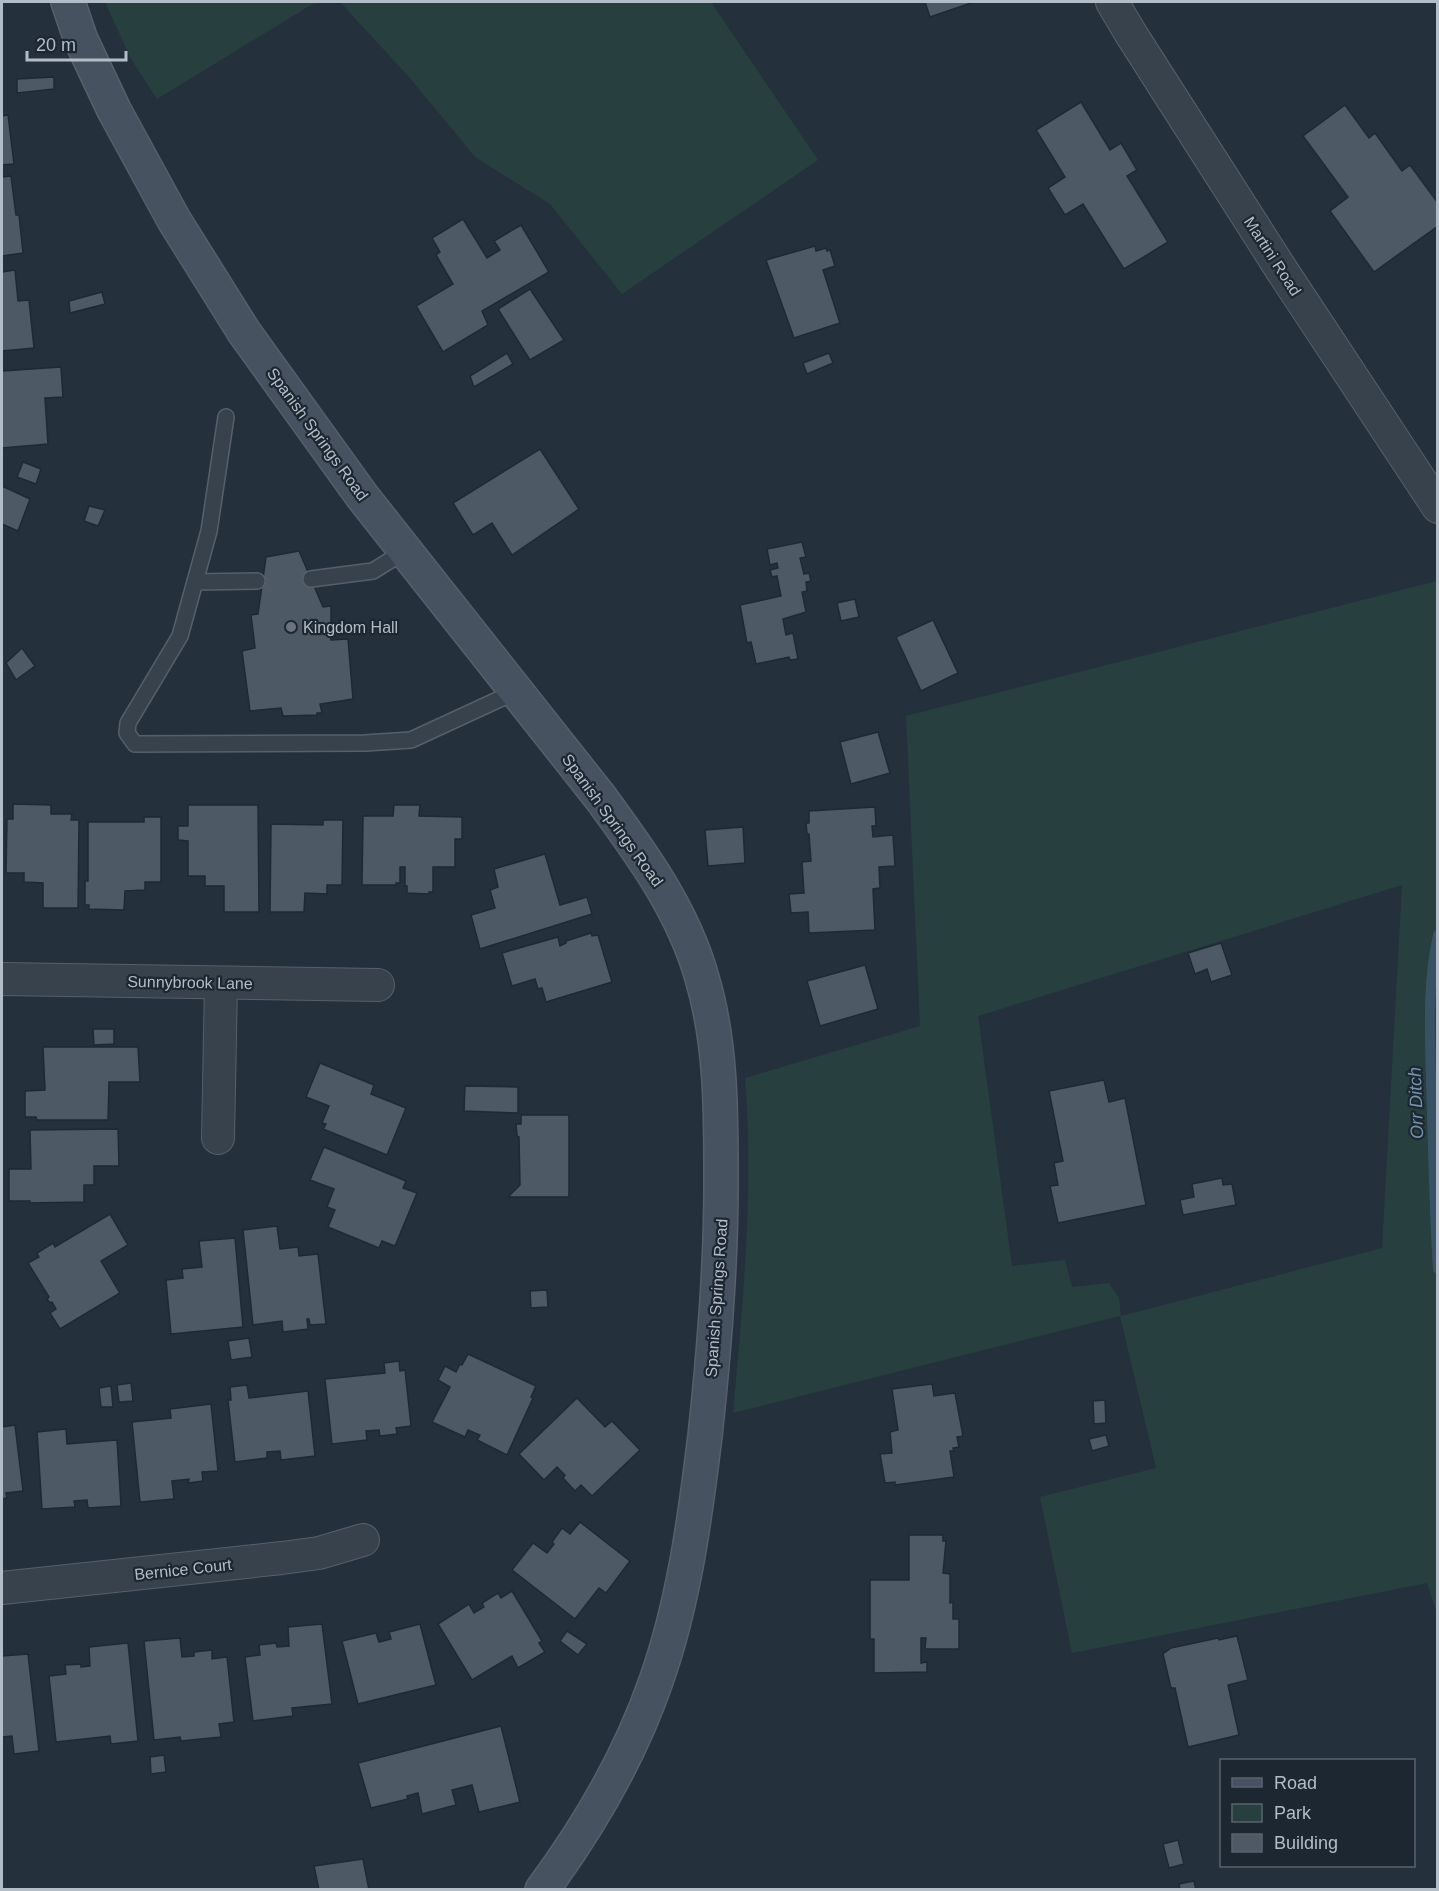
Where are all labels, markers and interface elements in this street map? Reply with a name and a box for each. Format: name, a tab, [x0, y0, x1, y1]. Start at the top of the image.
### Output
scale bar	[27, 24, 126, 62]
text: 20 m	[36, 35, 76, 55]
street label: Martini Road	[1241, 214, 1304, 299]
street label: Spanish Springs Road	[264, 365, 371, 504]
place label: Kingdom Hall	[303, 619, 398, 636]
marker: Kingdom Hall	[284, 620, 298, 634]
street label: Spanish Springs Road	[559, 751, 666, 890]
street label: Sunnybrook Lane	[127, 973, 253, 992]
water label: Orr Ditch	[1405, 1067, 1427, 1139]
street label: Spanish Springs Road	[702, 1218, 731, 1378]
street label: Bernice Court	[134, 1556, 233, 1583]
legend	[1220, 1759, 1415, 1867]
text: Road	[1274, 1773, 1317, 1793]
text: Park	[1274, 1803, 1312, 1823]
text: Building	[1274, 1833, 1338, 1853]

